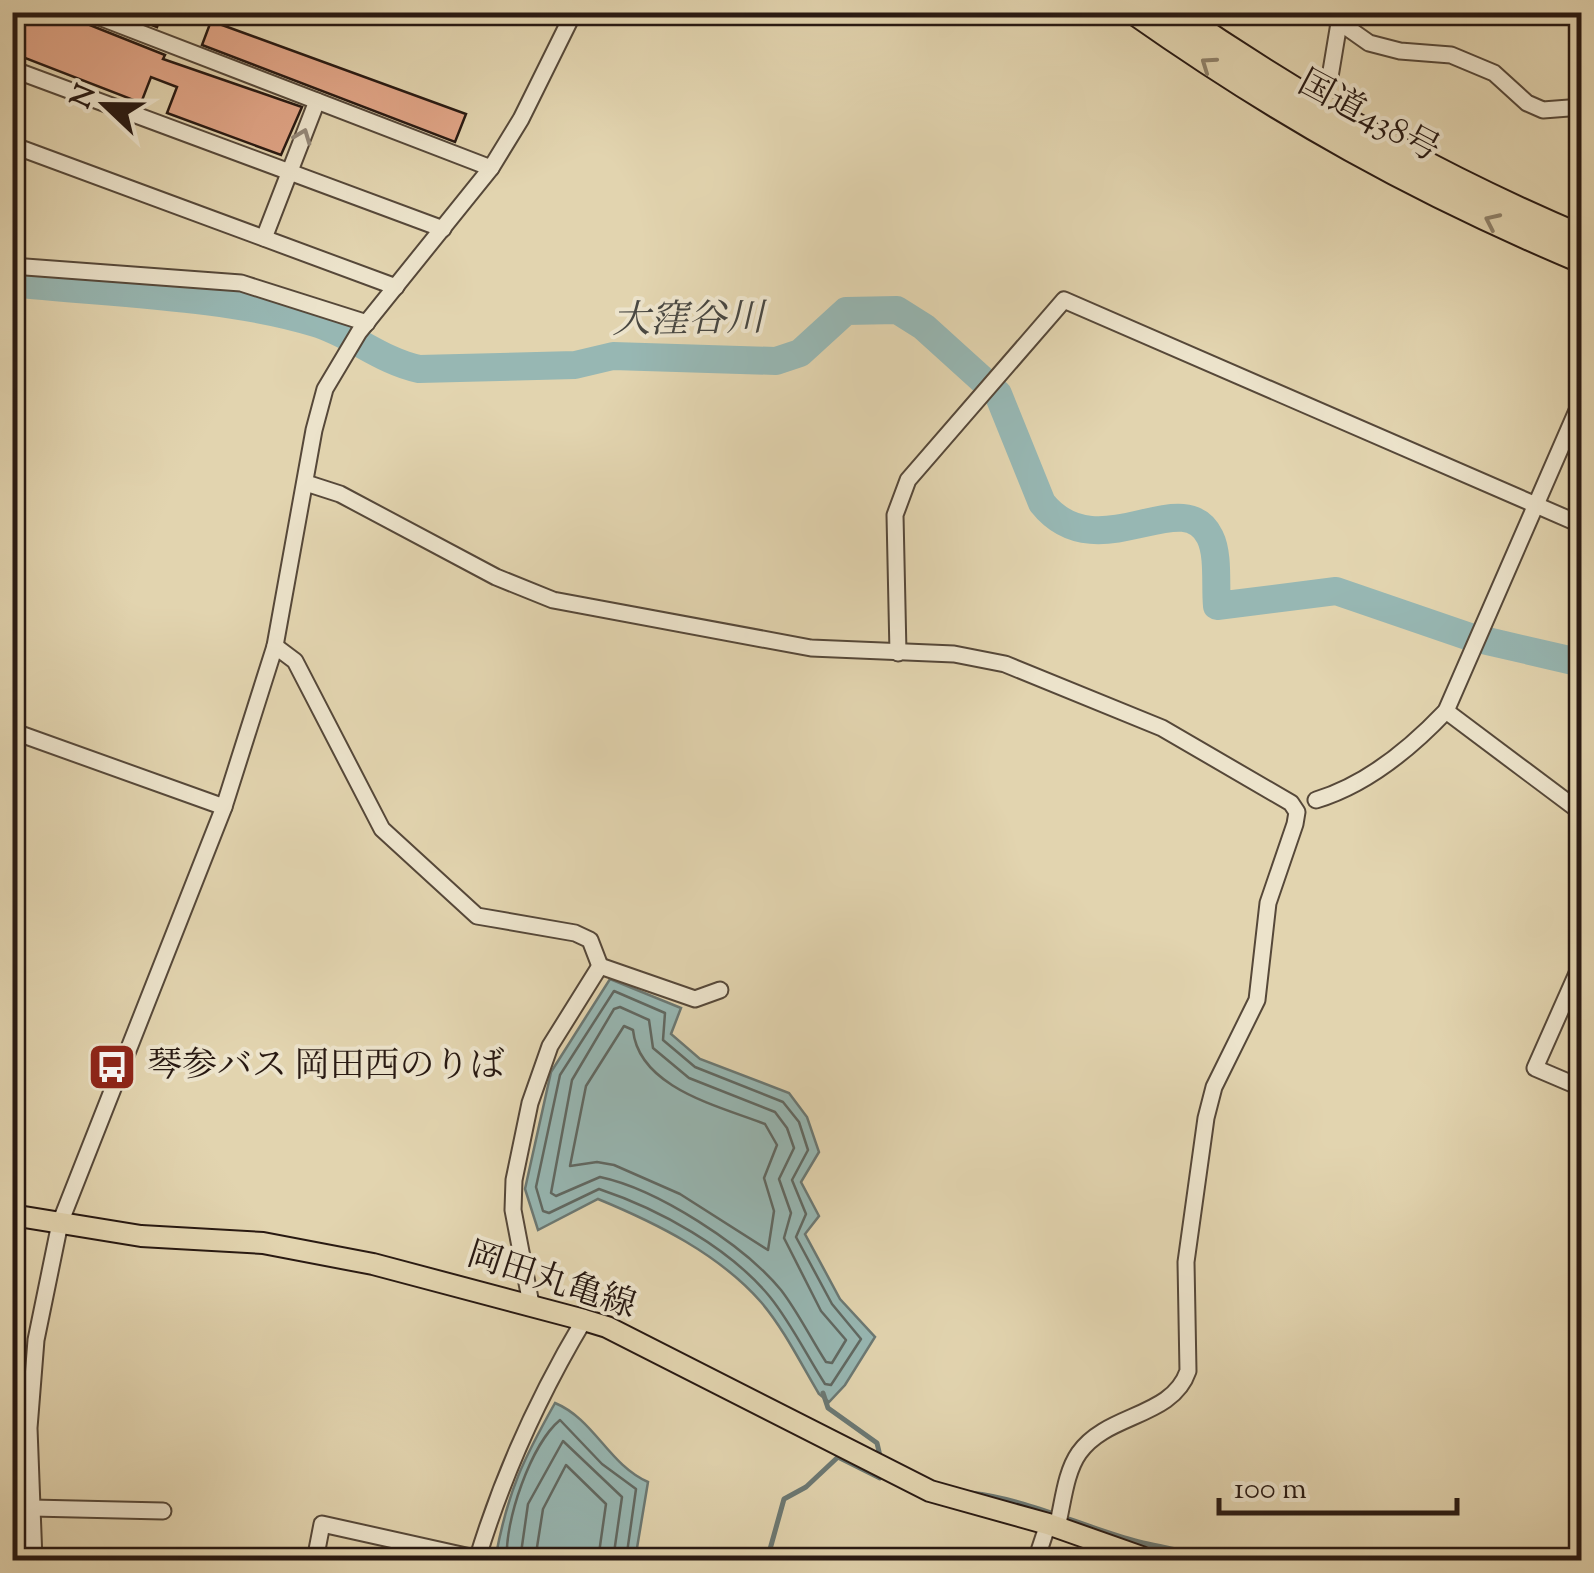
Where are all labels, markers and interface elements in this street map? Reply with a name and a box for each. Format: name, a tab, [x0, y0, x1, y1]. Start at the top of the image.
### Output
north arrow	[55, 55, 155, 155]
one-way arrow	[1201, 58, 1220, 76]
street label: 国道438号	[1288, 59, 1448, 177]
text: N	[62, 79, 107, 115]
one-way arrow	[291, 129, 312, 146]
one-way arrow	[1484, 213, 1502, 233]
water label: 大窪谷川	[612, 294, 768, 350]
bus stop icon: 琴参バス 岡田西のりば	[86, 1041, 138, 1093]
place label: 琴参バス 岡田西のりば	[147, 1042, 504, 1093]
street label: 岡田丸亀線	[460, 1231, 642, 1333]
scale bar	[1219, 1453, 1456, 1515]
text: 100 m	[1234, 1469, 1307, 1512]

